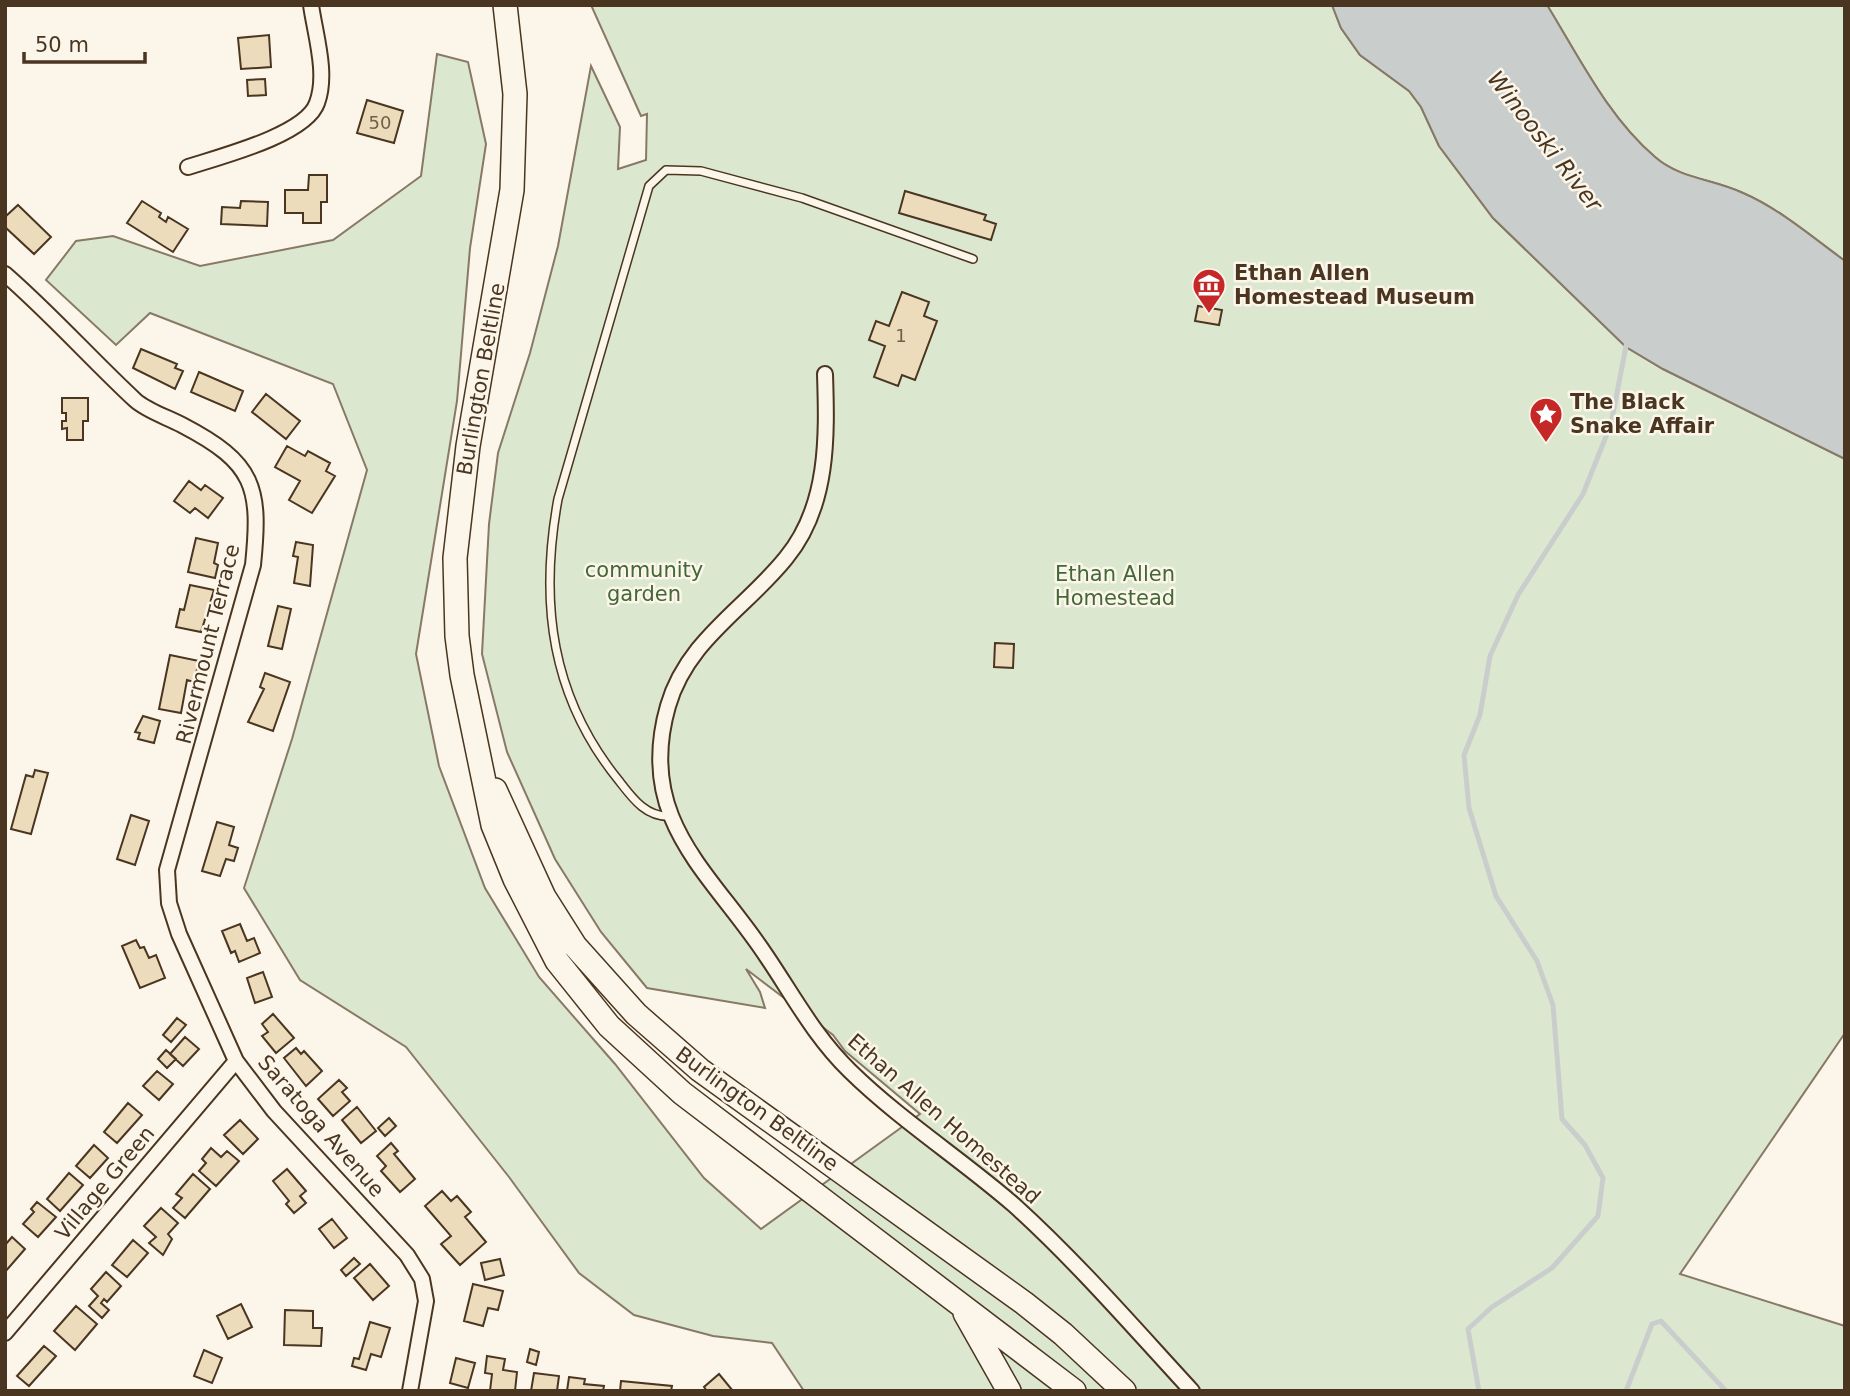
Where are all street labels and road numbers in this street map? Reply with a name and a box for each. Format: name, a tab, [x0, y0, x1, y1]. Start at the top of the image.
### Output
street label: Burlington Beltline	[452, 281, 510, 477]
street label: Rivermount Terrace	[172, 541, 244, 747]
street label: Ethan Allen Homestead	[843, 1029, 1045, 1209]
street label: Burlington Beltline	[671, 1042, 843, 1176]
street label: Saratoga Avenue	[253, 1050, 389, 1202]
street label: Village Green	[51, 1121, 159, 1245]

